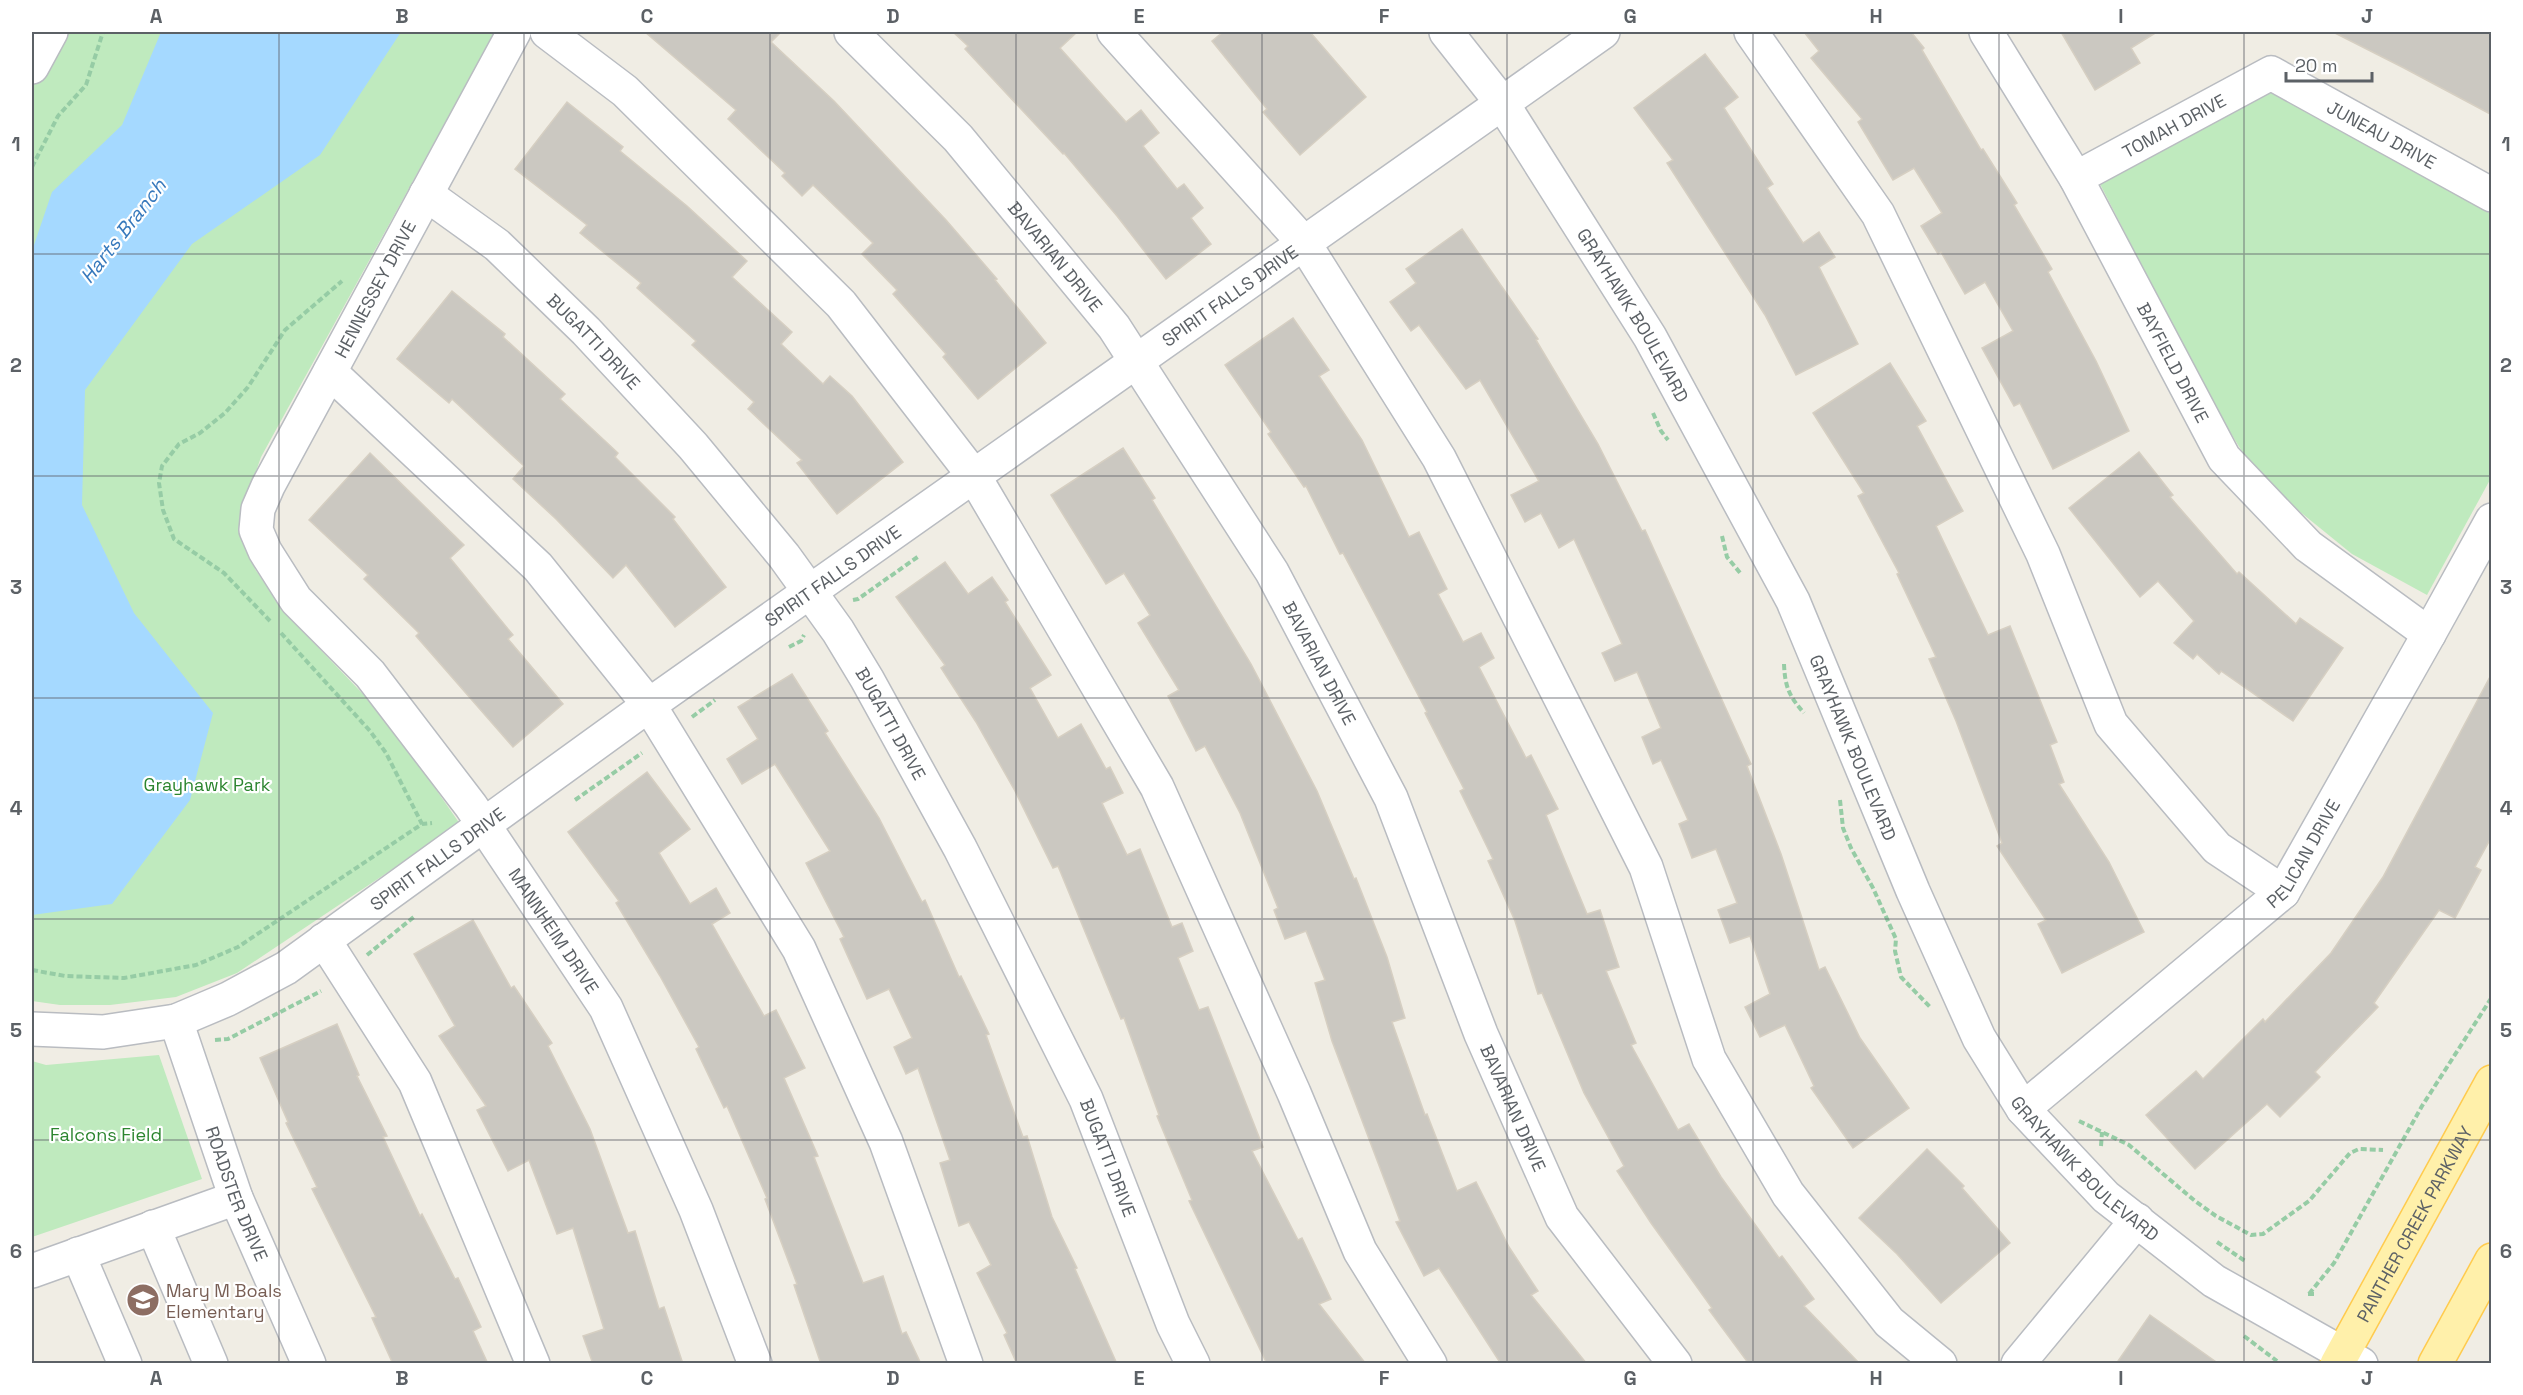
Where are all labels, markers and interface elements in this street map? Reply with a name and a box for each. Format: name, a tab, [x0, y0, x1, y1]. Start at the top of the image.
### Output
text: A	[150, 3, 163, 29]
text: B	[395, 3, 409, 29]
text: C	[641, 3, 654, 29]
text: D	[886, 3, 900, 29]
text: E	[1133, 3, 1145, 29]
text: F	[1379, 3, 1390, 29]
text: G	[1623, 3, 1637, 29]
text: H	[1869, 3, 1883, 29]
text: I	[2118, 3, 2124, 29]
text: J	[2361, 3, 2373, 29]
scale bar	[2286, 45, 2372, 83]
text: 20 m	[2295, 54, 2338, 77]
street label: TOMAH DRIVE	[2118, 88, 2230, 163]
street label: JUNEAU DRIVE	[2323, 95, 2441, 174]
text: 1	[11, 131, 21, 157]
text: 1	[2501, 131, 2511, 157]
water label: Harts Branch	[74, 173, 172, 288]
street label: BAVARIAN DRIVE	[1003, 196, 1108, 316]
street label: HENNESSEY DRIVE	[329, 216, 421, 362]
street label: GRAYHAWK BOULEVARD	[1572, 224, 1695, 406]
street label: SPIRIT FALLS DRIVE	[1157, 239, 1302, 351]
street label: BUGATTI DRIVE	[542, 288, 646, 394]
street label: BAYFIELD DRIVE	[2132, 298, 2215, 426]
text: 2	[10, 352, 22, 378]
text: 2	[2500, 352, 2512, 378]
street label: SPIRIT FALLS DRIVE	[760, 520, 905, 631]
text: 3	[10, 574, 22, 600]
text: 3	[2500, 574, 2512, 600]
street label: BAVARIAN DRIVE	[1278, 597, 1362, 729]
street label: GRAYHAWK BOULEVARD	[1805, 651, 1902, 844]
street label: BUGATTI DRIVE	[851, 663, 932, 784]
park label: Grayhawk Park	[144, 773, 271, 796]
text: 4	[10, 795, 23, 821]
street label: PELICAN DRIVE	[2261, 795, 2345, 913]
text: 4	[2500, 795, 2513, 821]
street label: SPIRIT FALLS DRIVE	[365, 802, 509, 915]
street label: MANNHEIM DRIVE	[504, 863, 604, 998]
text: 5	[10, 1017, 22, 1043]
text: 5	[2500, 1017, 2512, 1043]
street label: BAVARIAN DRIVE	[1476, 1041, 1552, 1175]
street label: GRAYHAWK BOULEVARD	[2006, 1091, 2164, 1246]
street label: BUGATTI DRIVE	[1075, 1095, 1142, 1220]
street label: PANTHER CREEK PARKWAY	[2351, 1122, 2477, 1326]
park label: Falcons Field	[50, 1123, 162, 1146]
street label: ROADSTER DRIVE	[201, 1123, 274, 1264]
text: 6	[10, 1238, 22, 1264]
text: 6	[2500, 1238, 2512, 1264]
place label: Mary M Boals Elementary	[166, 1279, 282, 1323]
school or university icon: Mary M Boals Elementary	[125, 1282, 161, 1318]
text: A	[150, 1365, 163, 1391]
text: B	[395, 1365, 409, 1391]
text: C	[641, 1365, 654, 1391]
text: D	[886, 1365, 900, 1391]
text: E	[1133, 1365, 1145, 1391]
text: F	[1379, 1365, 1390, 1391]
text: G	[1623, 1365, 1637, 1391]
text: H	[1869, 1365, 1883, 1391]
text: I	[2118, 1365, 2124, 1391]
text: J	[2361, 1365, 2373, 1391]

